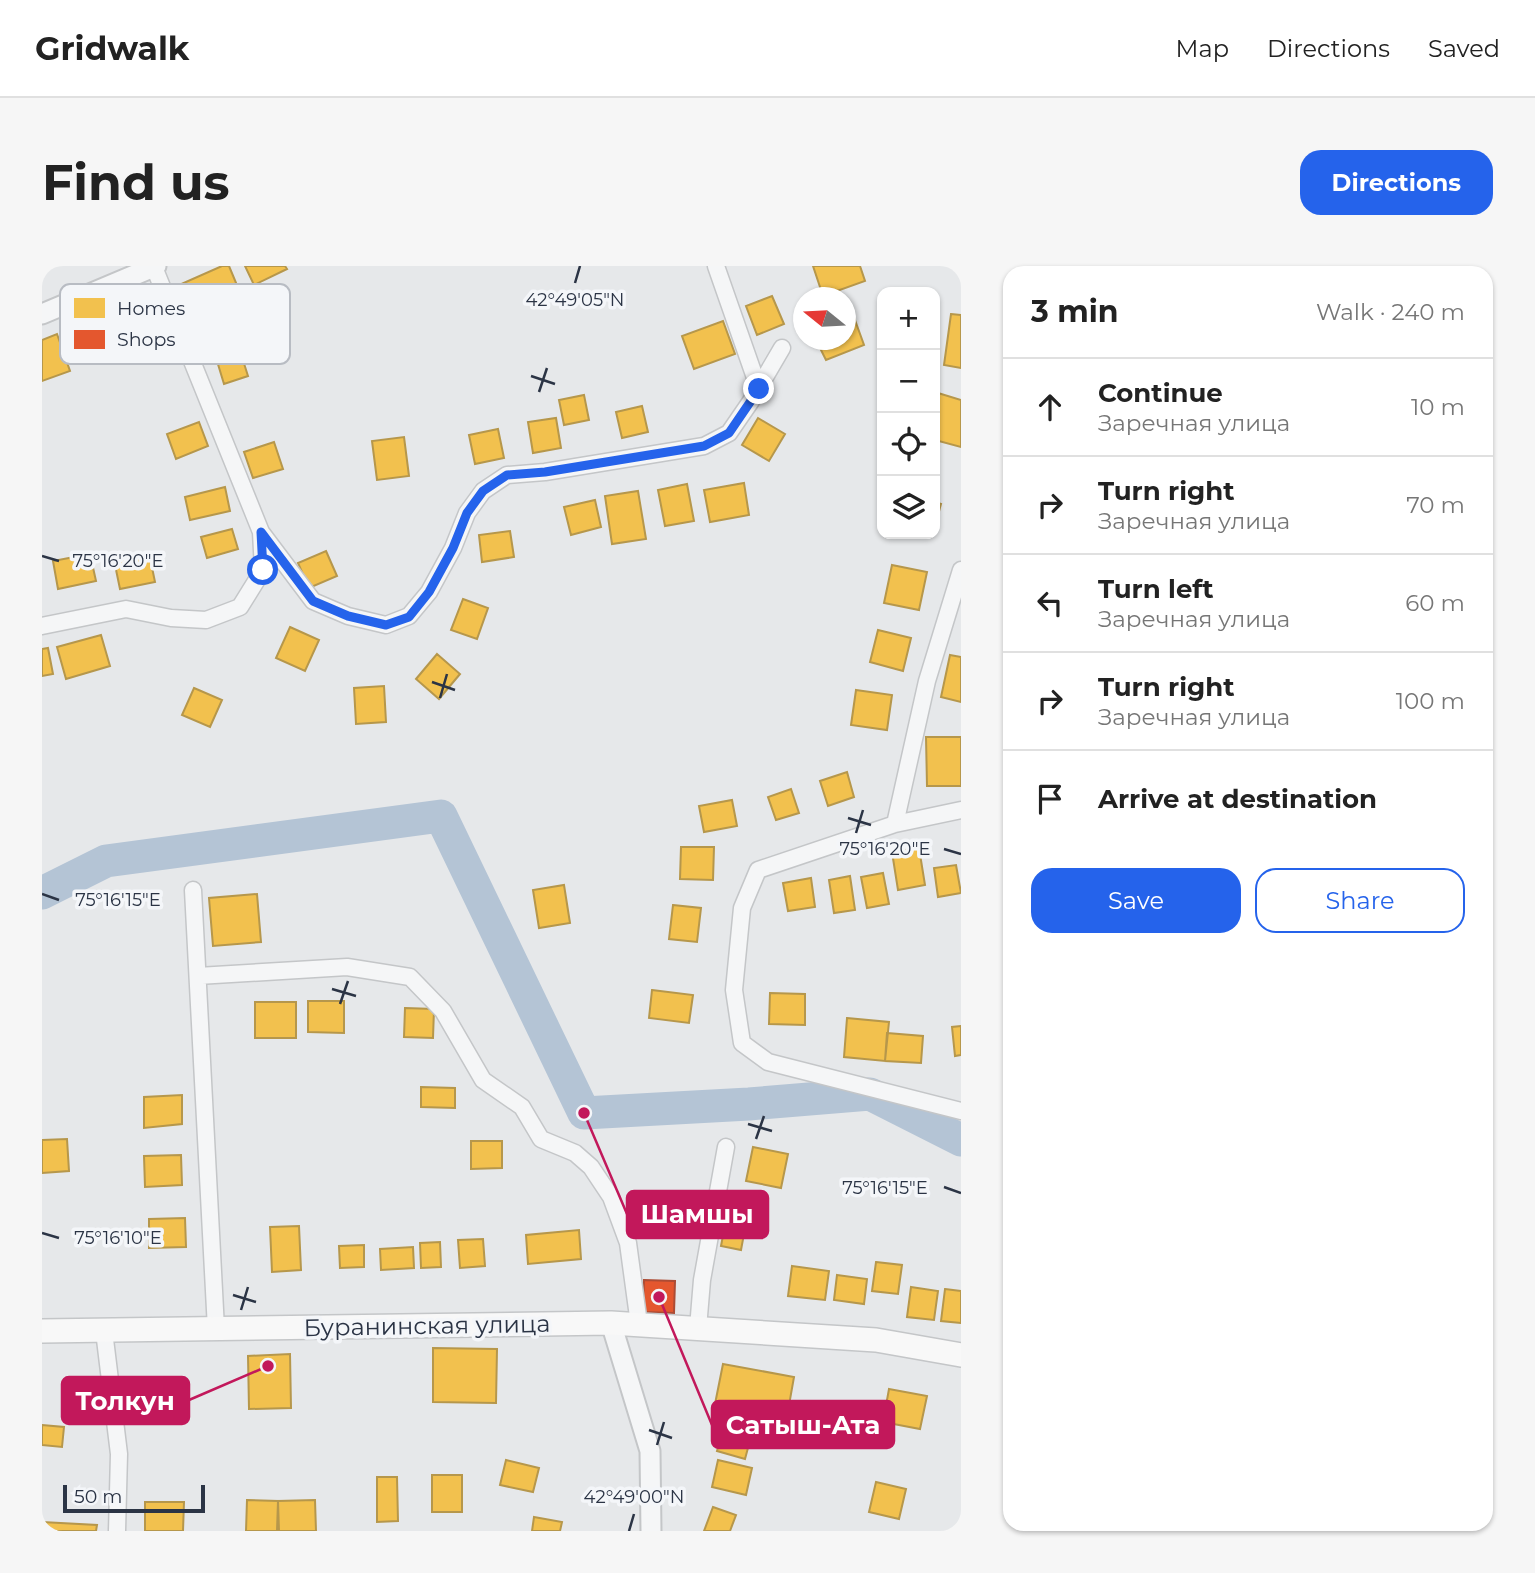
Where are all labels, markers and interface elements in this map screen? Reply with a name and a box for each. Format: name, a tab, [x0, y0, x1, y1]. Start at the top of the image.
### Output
text: Gridwalk	[35, 28, 189, 68]
text: Map	[1176, 34, 1229, 63]
text: Directions	[1267, 34, 1390, 63]
text: Saved	[1428, 34, 1500, 63]
button: Directions	[1300, 150, 1493, 215]
text: Find us	[42, 153, 230, 212]
legend	[60, 284, 290, 364]
north arrow	[793, 287, 856, 350]
map controls	[877, 287, 940, 539]
button: +	[877, 287, 940, 350]
text: 42°49'05"N	[526, 289, 625, 311]
text: 3 min	[1031, 293, 1118, 330]
text: Homes	[117, 297, 185, 320]
text: Walk · 240 m	[1316, 298, 1465, 326]
text: Shops	[117, 328, 176, 351]
button: −	[877, 350, 940, 413]
route end	[743, 373, 774, 404]
text: Continue	[1098, 377, 1223, 409]
icon: ahead	[1031, 388, 1069, 426]
text: 10 m	[1411, 393, 1465, 421]
text: Заречная улица	[1098, 409, 1290, 437]
button: locate	[877, 413, 940, 476]
text: Turn right	[1098, 475, 1234, 507]
button: layers	[877, 476, 940, 539]
icon: right	[1031, 486, 1069, 524]
text: 70 m	[1406, 491, 1465, 519]
text: Заречная улица	[1098, 507, 1290, 535]
text: 75°16'20"E	[73, 550, 163, 572]
route start	[247, 554, 278, 585]
text: Turn left	[1098, 573, 1214, 605]
icon: left	[1031, 584, 1069, 622]
text: 60 m	[1405, 589, 1465, 617]
text: Заречная улица	[1098, 605, 1290, 633]
text: Turn right	[1098, 671, 1234, 703]
icon: right	[1031, 682, 1069, 720]
text: 100 m	[1396, 687, 1465, 715]
text: Заречная улица	[1098, 703, 1290, 731]
icon: arrive	[1031, 780, 1069, 818]
text: Arrive at destination	[1098, 783, 1377, 815]
text: 75°16'20"E	[840, 838, 930, 860]
button: Save	[1031, 868, 1241, 933]
button: Share	[1255, 868, 1465, 933]
text: 75°16'15"E	[75, 889, 161, 911]
text: 75°16'15"E	[842, 1177, 928, 1199]
callout: Шамшы	[627, 1191, 768, 1238]
text: Шамшы	[640, 1198, 754, 1230]
text: 75°16'10"E	[74, 1227, 162, 1249]
street label: Буранинская улица	[303, 1309, 551, 1342]
callout: Толкун	[62, 1377, 189, 1424]
text: Толкун	[75, 1385, 175, 1417]
callout: Сатыш-Ата	[712, 1401, 894, 1448]
text: Сатыш-Ата	[726, 1409, 880, 1441]
scale bar	[63, 1482, 205, 1514]
text: 50 m	[74, 1485, 122, 1508]
text: 42°49'00"N	[584, 1486, 684, 1508]

